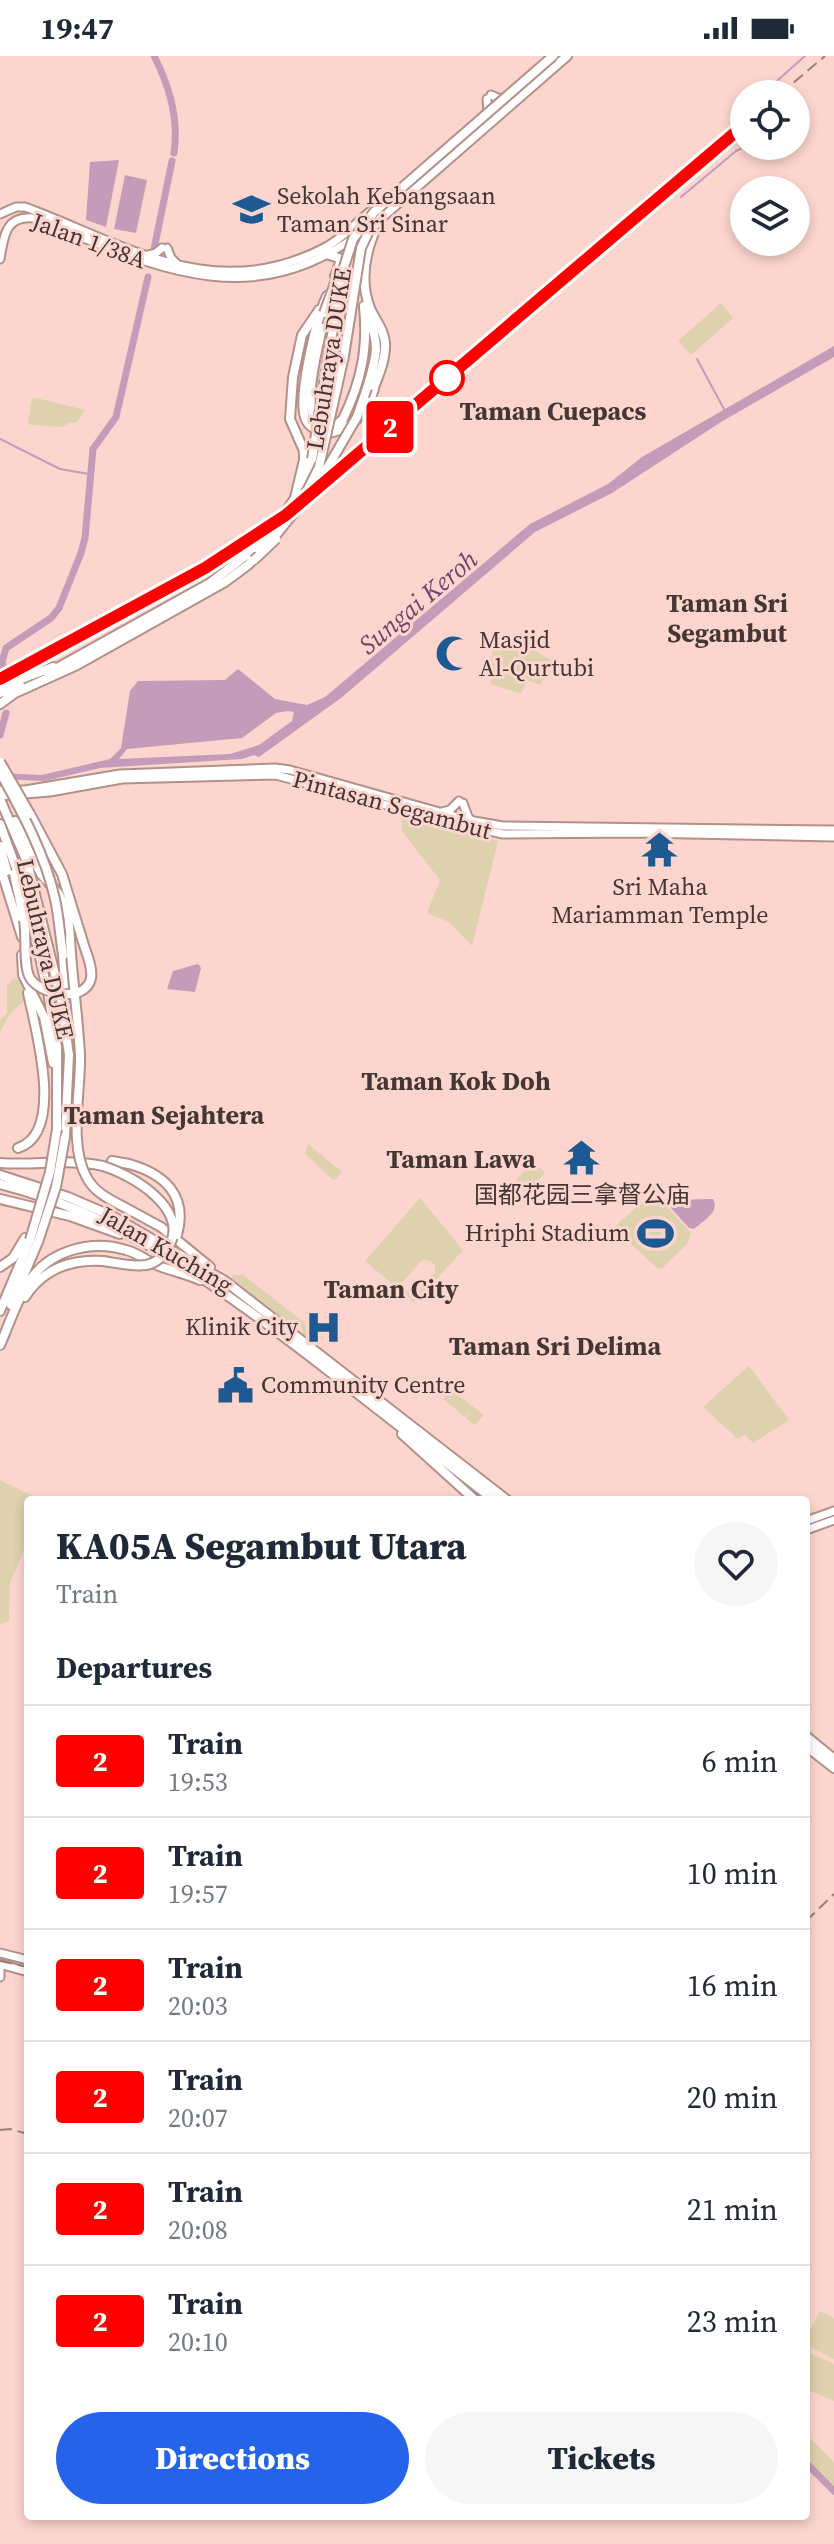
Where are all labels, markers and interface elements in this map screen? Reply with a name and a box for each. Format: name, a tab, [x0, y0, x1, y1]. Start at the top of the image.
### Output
text: 19:47	[40, 8, 114, 49]
map controls	[730, 80, 810, 256]
button: locate	[730, 80, 810, 160]
button: layers	[730, 176, 810, 256]
place label: Sekolah Kebangsaan Taman Sri Sinar	[277, 179, 496, 240]
school or university icon: Sekolah Kebangsaan Taman Sri Sinar	[232, 191, 270, 229]
street label: Jalan 1/38A	[26, 204, 151, 277]
street label: Lebuhraya DUKE	[298, 266, 359, 452]
unlabelled marker	[430, 361, 464, 395]
district label: Taman Cuepacs	[460, 393, 647, 429]
line badge: 2	[364, 401, 416, 453]
text: 2	[382, 408, 398, 446]
water label: Sungai Keroh	[351, 542, 485, 662]
district label: Taman Sri Segambut	[666, 585, 788, 651]
place label: Masjid Al-Qurtubi	[479, 623, 594, 684]
mosque icon: Masjid Al-Qurtubi	[434, 635, 472, 673]
street label: Pintasan Segambut	[289, 762, 495, 847]
temple icon: Sri Maha Mariamman Temple	[641, 831, 679, 869]
street label: Lebuhraya DUKE	[9, 856, 82, 1042]
place label: Sri Maha Mariamman Temple	[551, 870, 769, 931]
district label: Taman Kok Doh	[361, 1063, 551, 1099]
district label: Taman Sejahtera	[64, 1097, 264, 1133]
temple icon: 国都花园三拿督公庙	[563, 1139, 601, 1177]
district label: Taman Lawa	[386, 1141, 536, 1177]
place label: 国都花园三拿督公庙	[474, 1178, 690, 1211]
street label: Jalan Kuching	[93, 1198, 239, 1301]
sports icon: Hriphi Stadium	[637, 1214, 675, 1252]
place label: Hriphi Stadium	[465, 1216, 630, 1249]
district label: Taman City	[323, 1271, 459, 1307]
hospital icon: Klinik City	[305, 1308, 343, 1346]
place label: Klinik City	[185, 1310, 299, 1343]
district label: Taman Sri Delima	[449, 1328, 661, 1364]
public building icon: Community Centre	[216, 1366, 254, 1404]
place label: Community Centre	[261, 1368, 466, 1401]
text: KA05A Segambut Utara	[56, 1520, 467, 1572]
button: heart	[694, 1522, 778, 1606]
text: Train	[56, 1576, 118, 1612]
text: Departures	[56, 1647, 212, 1688]
text: Train	[168, 1723, 243, 1764]
text: 6 min	[702, 1741, 778, 1782]
text: 2	[92, 1742, 108, 1780]
text: 19:53	[168, 1764, 228, 1800]
text: Train	[168, 1835, 243, 1876]
text: 10 min	[687, 1853, 778, 1894]
text: 2	[92, 1854, 108, 1892]
text: 19:57	[168, 1876, 228, 1912]
text: Train	[168, 1947, 243, 1988]
text: 16 min	[687, 1965, 778, 2006]
text: 2	[92, 1966, 108, 2004]
text: 20:03	[168, 1988, 228, 2024]
text: Train	[168, 2059, 243, 2100]
text: 20 min	[687, 2077, 778, 2118]
text: 2	[92, 2078, 108, 2116]
text: 20:07	[168, 2100, 228, 2136]
text: Train	[168, 2171, 243, 2212]
text: 21 min	[687, 2189, 778, 2230]
text: 2	[92, 2190, 108, 2228]
text: 20:08	[168, 2212, 228, 2248]
text: Train	[168, 2283, 243, 2324]
text: 23 min	[687, 2301, 778, 2342]
text: 2	[92, 2302, 108, 2340]
text: 20:10	[168, 2324, 228, 2360]
button: Directions	[56, 2412, 409, 2504]
button: Tickets	[425, 2412, 778, 2504]

